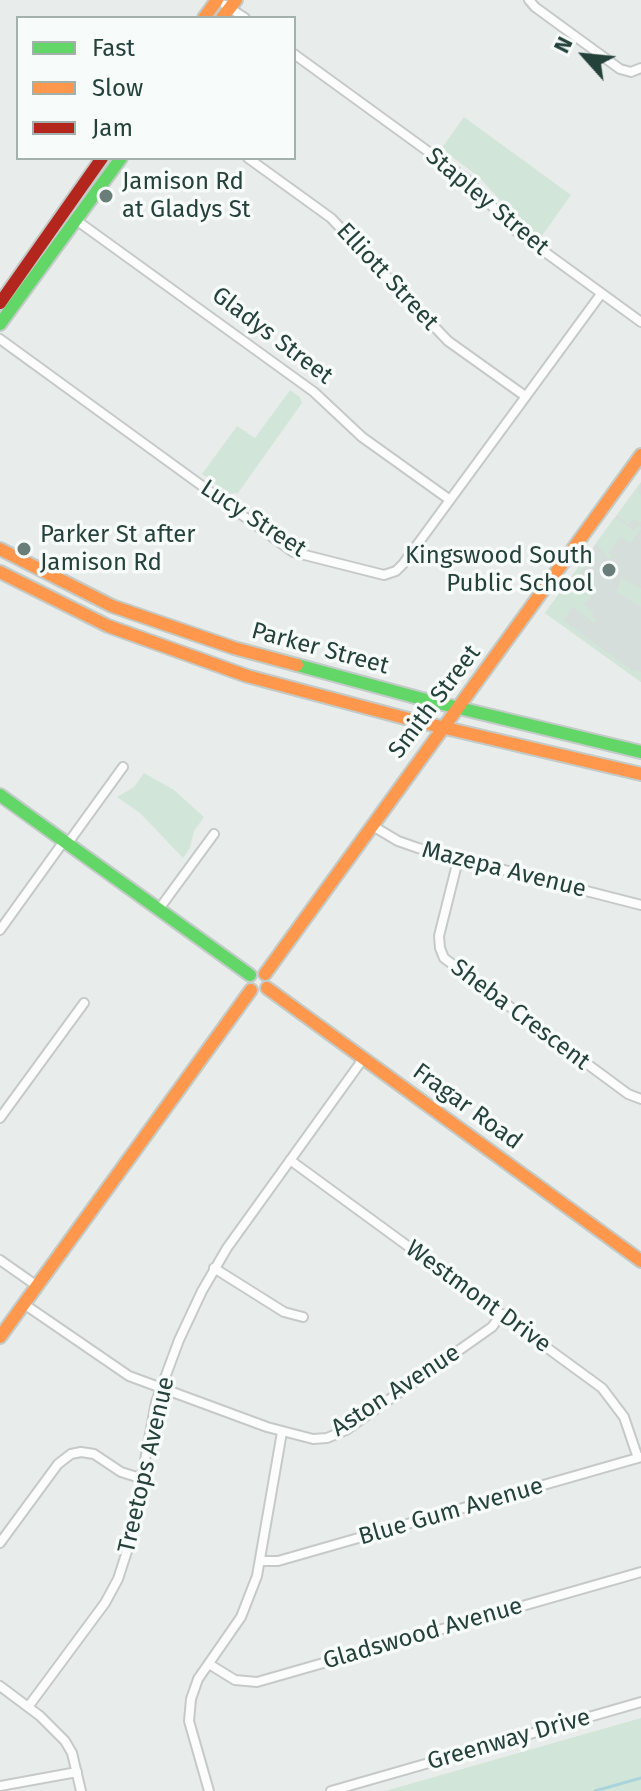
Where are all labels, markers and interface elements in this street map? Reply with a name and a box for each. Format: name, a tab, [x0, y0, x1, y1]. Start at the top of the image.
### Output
legend	[16, 16, 296, 160]
north arrow	[545, 16, 625, 96]
text: N	[548, 32, 579, 58]
text: Fast	[92, 34, 135, 62]
text: Slow	[92, 74, 143, 102]
text: Jam	[92, 114, 133, 142]
street label: Stapley Street	[420, 142, 554, 262]
place label: Jamison Rd at Gladys St	[122, 168, 250, 224]
marker: Jamison Rd at Gladys St	[97, 187, 115, 205]
street label: Elliott Street	[330, 217, 444, 337]
street label: Gladys Street	[206, 281, 338, 391]
street label: Lucy Street	[195, 474, 311, 564]
place label: Parker St after Jamison Rd	[40, 521, 196, 577]
marker: Parker St after Jamison Rd	[15, 540, 33, 558]
place label: Kingswood South Public School	[405, 542, 593, 598]
marker: Kingswood South Public School	[600, 561, 618, 579]
street label: Parker Street	[248, 617, 392, 681]
street label: Smith Street	[383, 640, 487, 764]
street label: Mazepa Avenue	[419, 836, 589, 904]
street label: Sheba Crescent	[445, 953, 595, 1077]
street label: Fragar Road	[407, 1058, 527, 1156]
street label: Westmont Drive	[400, 1235, 556, 1359]
street label: Aston Avenue	[326, 1339, 466, 1443]
street label: Treetops Avenue	[113, 1374, 181, 1556]
street label: Blue Gum Avenue	[355, 1472, 547, 1552]
street label: Gladswood Avenue	[320, 1592, 526, 1676]
street label: Greenway Drive	[424, 1703, 594, 1777]

